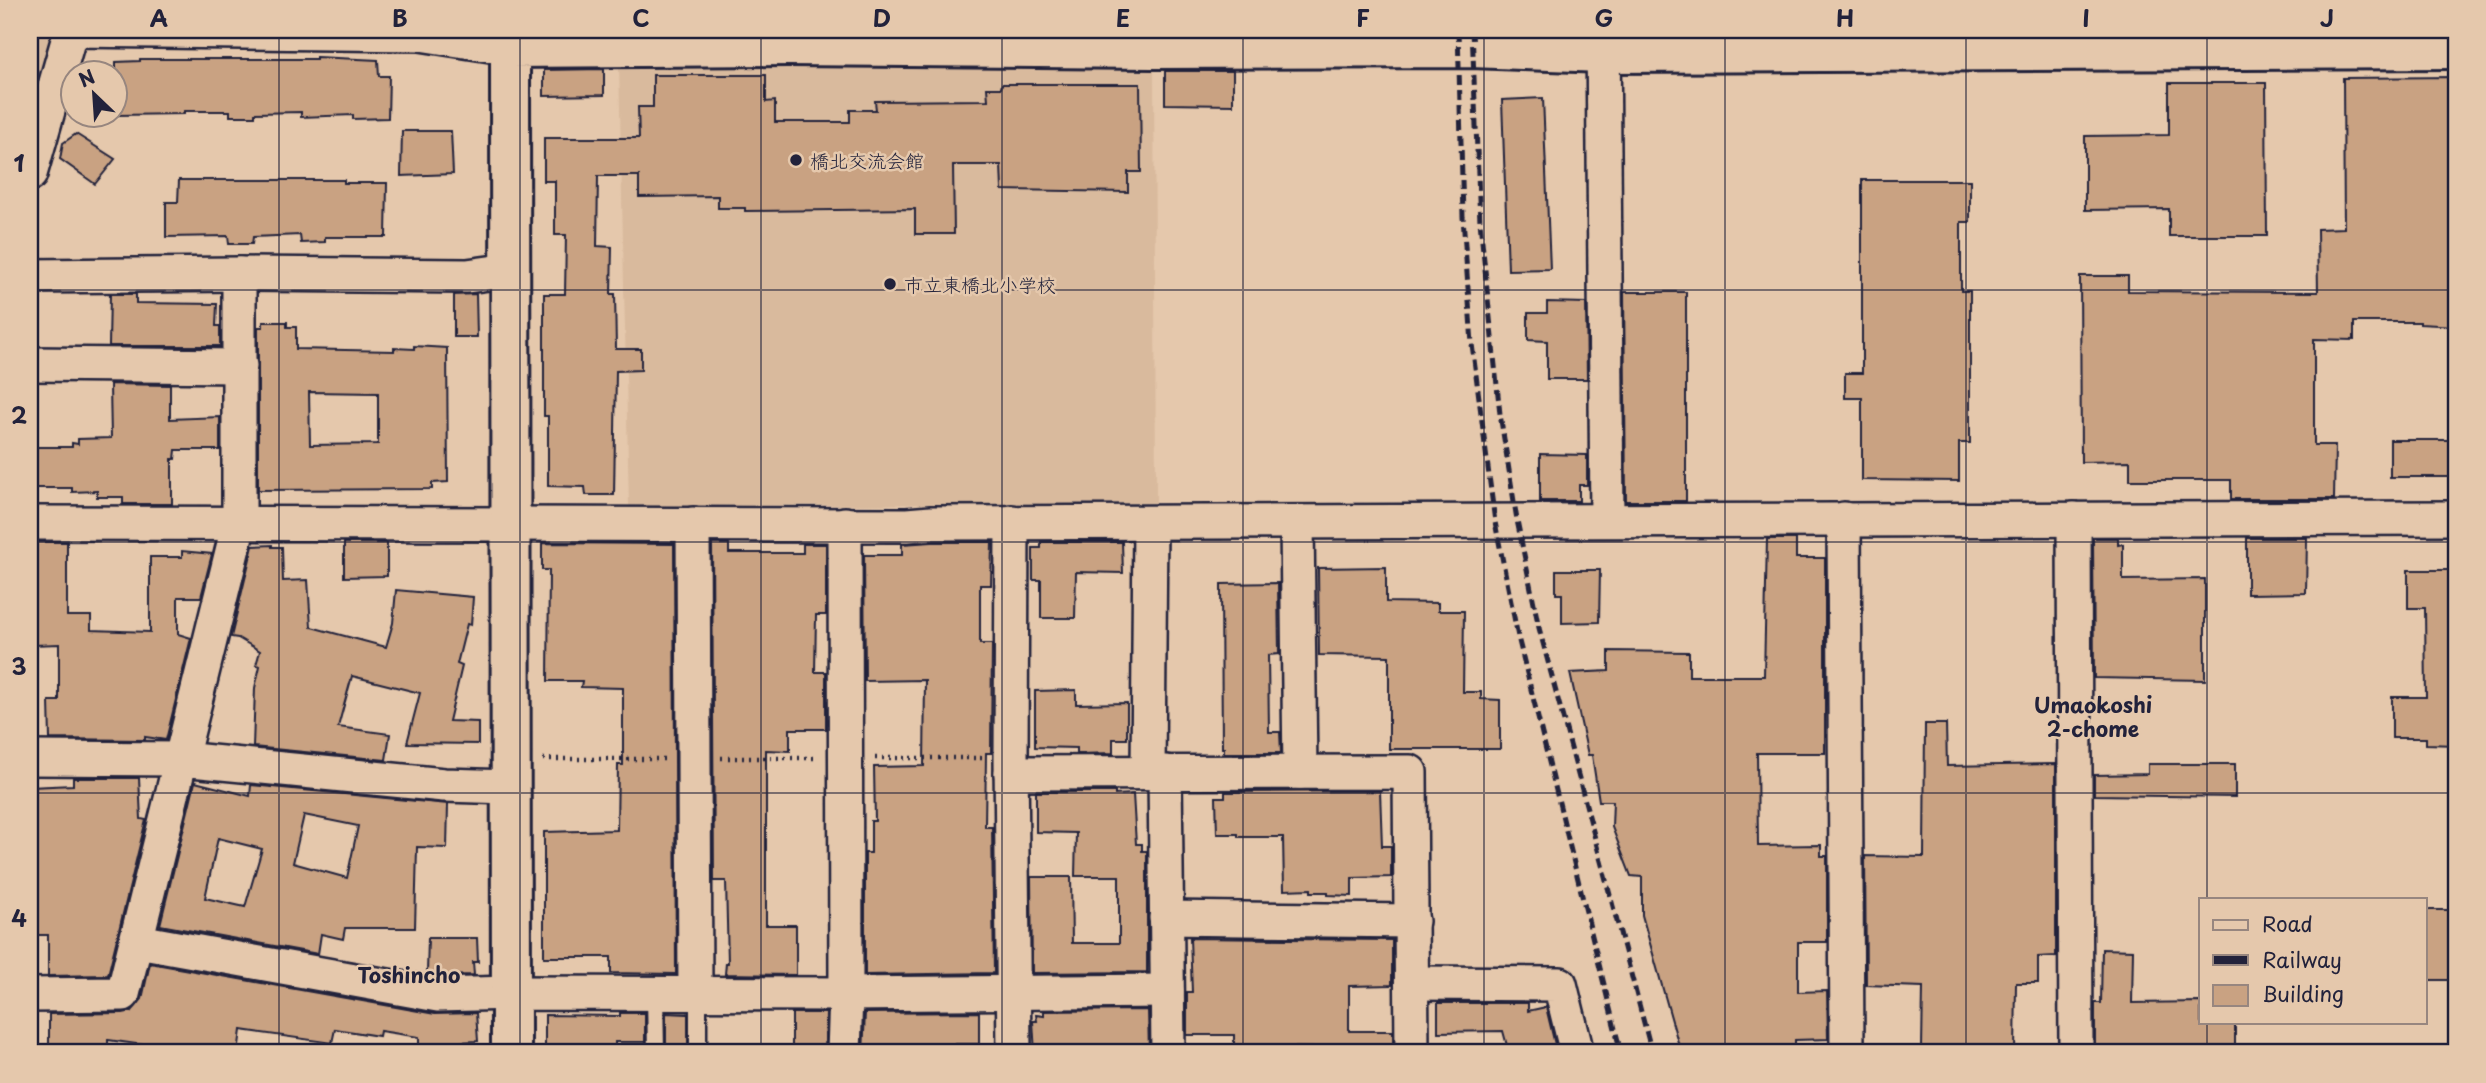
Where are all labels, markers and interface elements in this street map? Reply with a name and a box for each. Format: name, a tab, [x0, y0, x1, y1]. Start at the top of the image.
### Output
text: A	[150, 0, 168, 35]
text: B	[392, 0, 408, 35]
text: C	[632, 0, 650, 35]
text: D	[873, 0, 891, 35]
text: E	[1116, 0, 1130, 35]
text: F	[1356, 0, 1370, 35]
text: G	[1595, 0, 1613, 35]
text: H	[1836, 0, 1854, 35]
text: I	[2082, 0, 2090, 35]
text: J	[2320, 0, 2334, 35]
north arrow	[60, 60, 130, 130]
text: N	[74, 62, 99, 94]
text: 1	[14, 145, 25, 180]
place label: 橋北交流会館	[810, 146, 924, 174]
marker: 橋北交流会館	[788, 152, 804, 168]
place label: 市立東橋北小学校	[904, 270, 1056, 298]
marker: 市立東橋北小学校	[882, 276, 898, 292]
text: 2	[11, 397, 27, 432]
text: 3	[11, 648, 27, 683]
district label: Umaokoshi 2-chome	[2034, 688, 2152, 744]
legend	[2199, 898, 2426, 1024]
text: 4	[11, 900, 27, 935]
text: Road	[2262, 907, 2313, 939]
text: Railway	[2262, 943, 2342, 975]
district label: Toshincho	[358, 958, 460, 990]
text: Building	[2262, 977, 2344, 1009]

